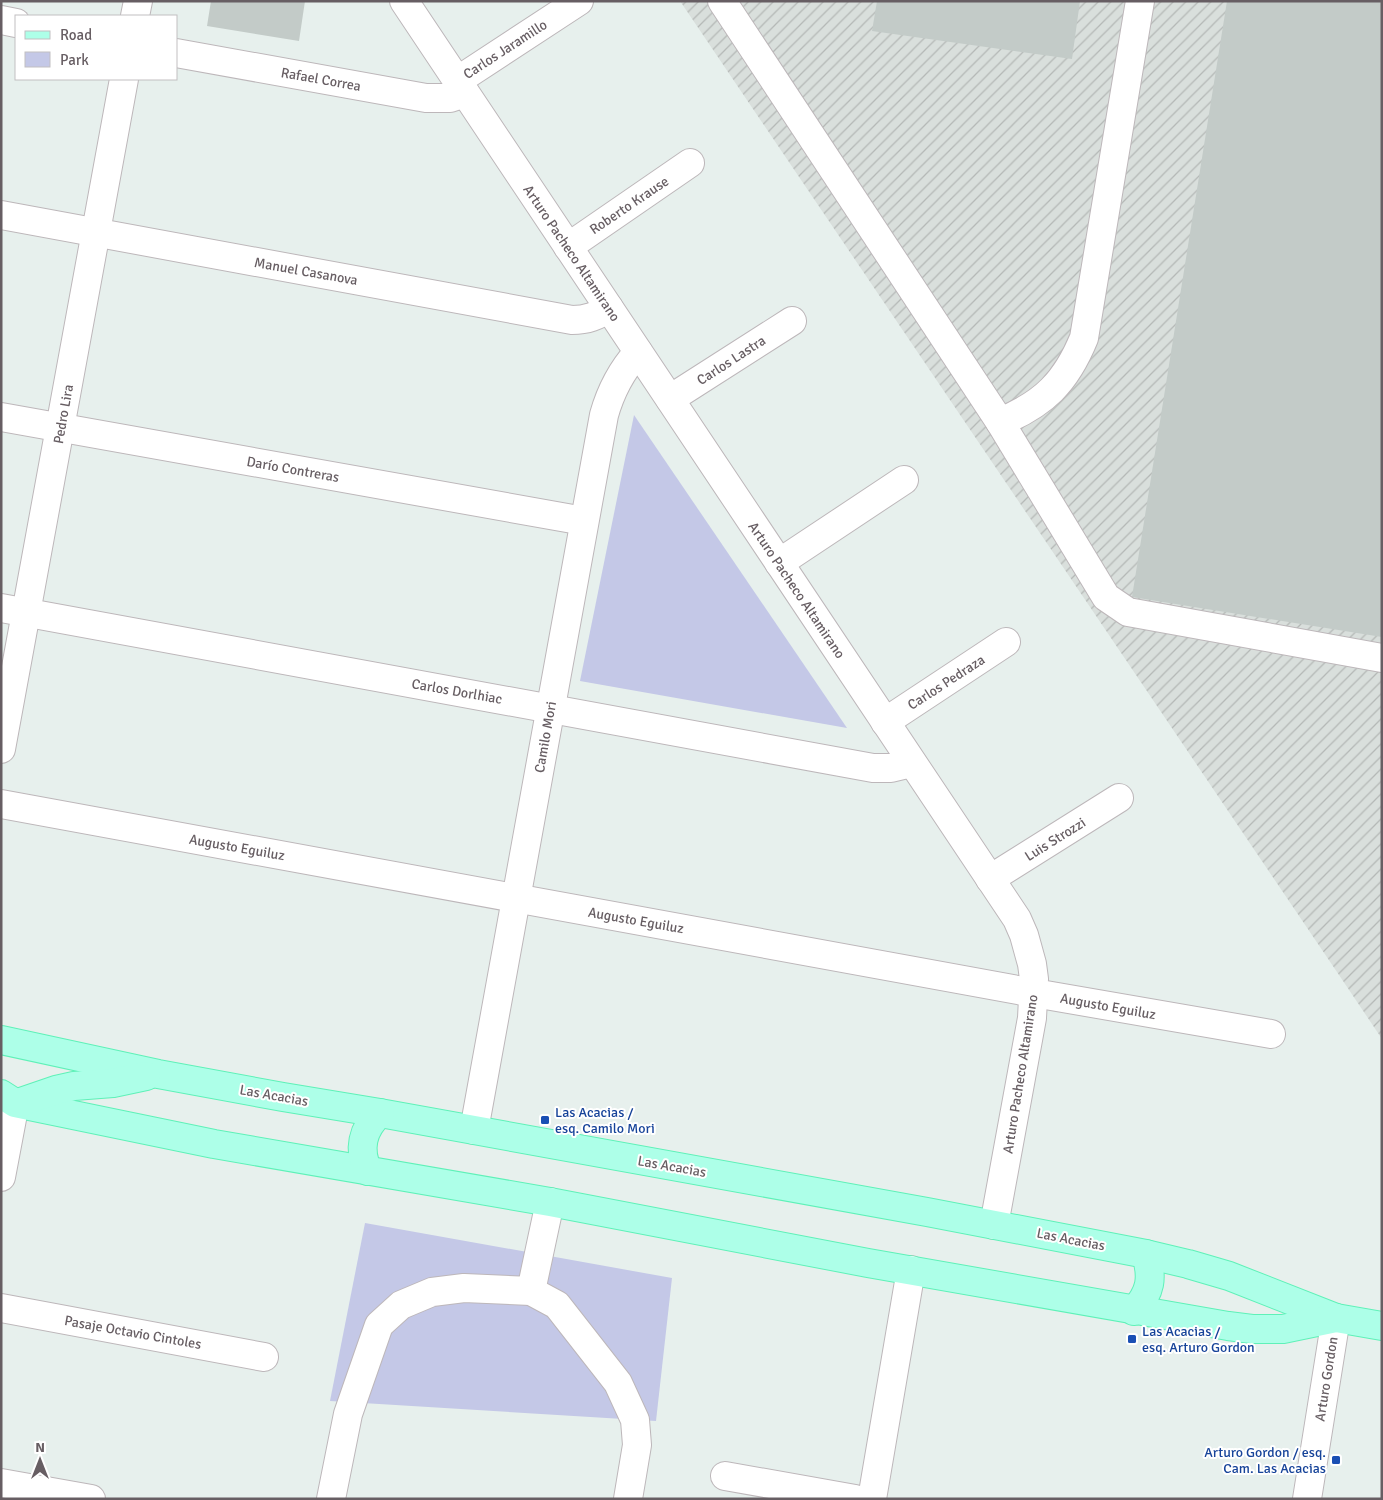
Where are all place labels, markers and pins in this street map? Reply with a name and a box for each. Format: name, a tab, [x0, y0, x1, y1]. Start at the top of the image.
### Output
place label: Las Acacias / esq. Camilo Mori	[555, 1104, 655, 1137]
marker: Las Acacias / esq. Camilo Mori	[539, 1114, 551, 1126]
place label: Las Acacias / esq. Arturo Gordon	[1142, 1323, 1255, 1356]
marker: Las Acacias / esq. Arturo Gordon	[1126, 1333, 1138, 1345]
place label: Arturo Gordon / esq. Cam. Las Acacias	[1204, 1444, 1326, 1477]
marker: Arturo Gordon / esq. Cam. Las Acacias	[1330, 1454, 1342, 1466]

